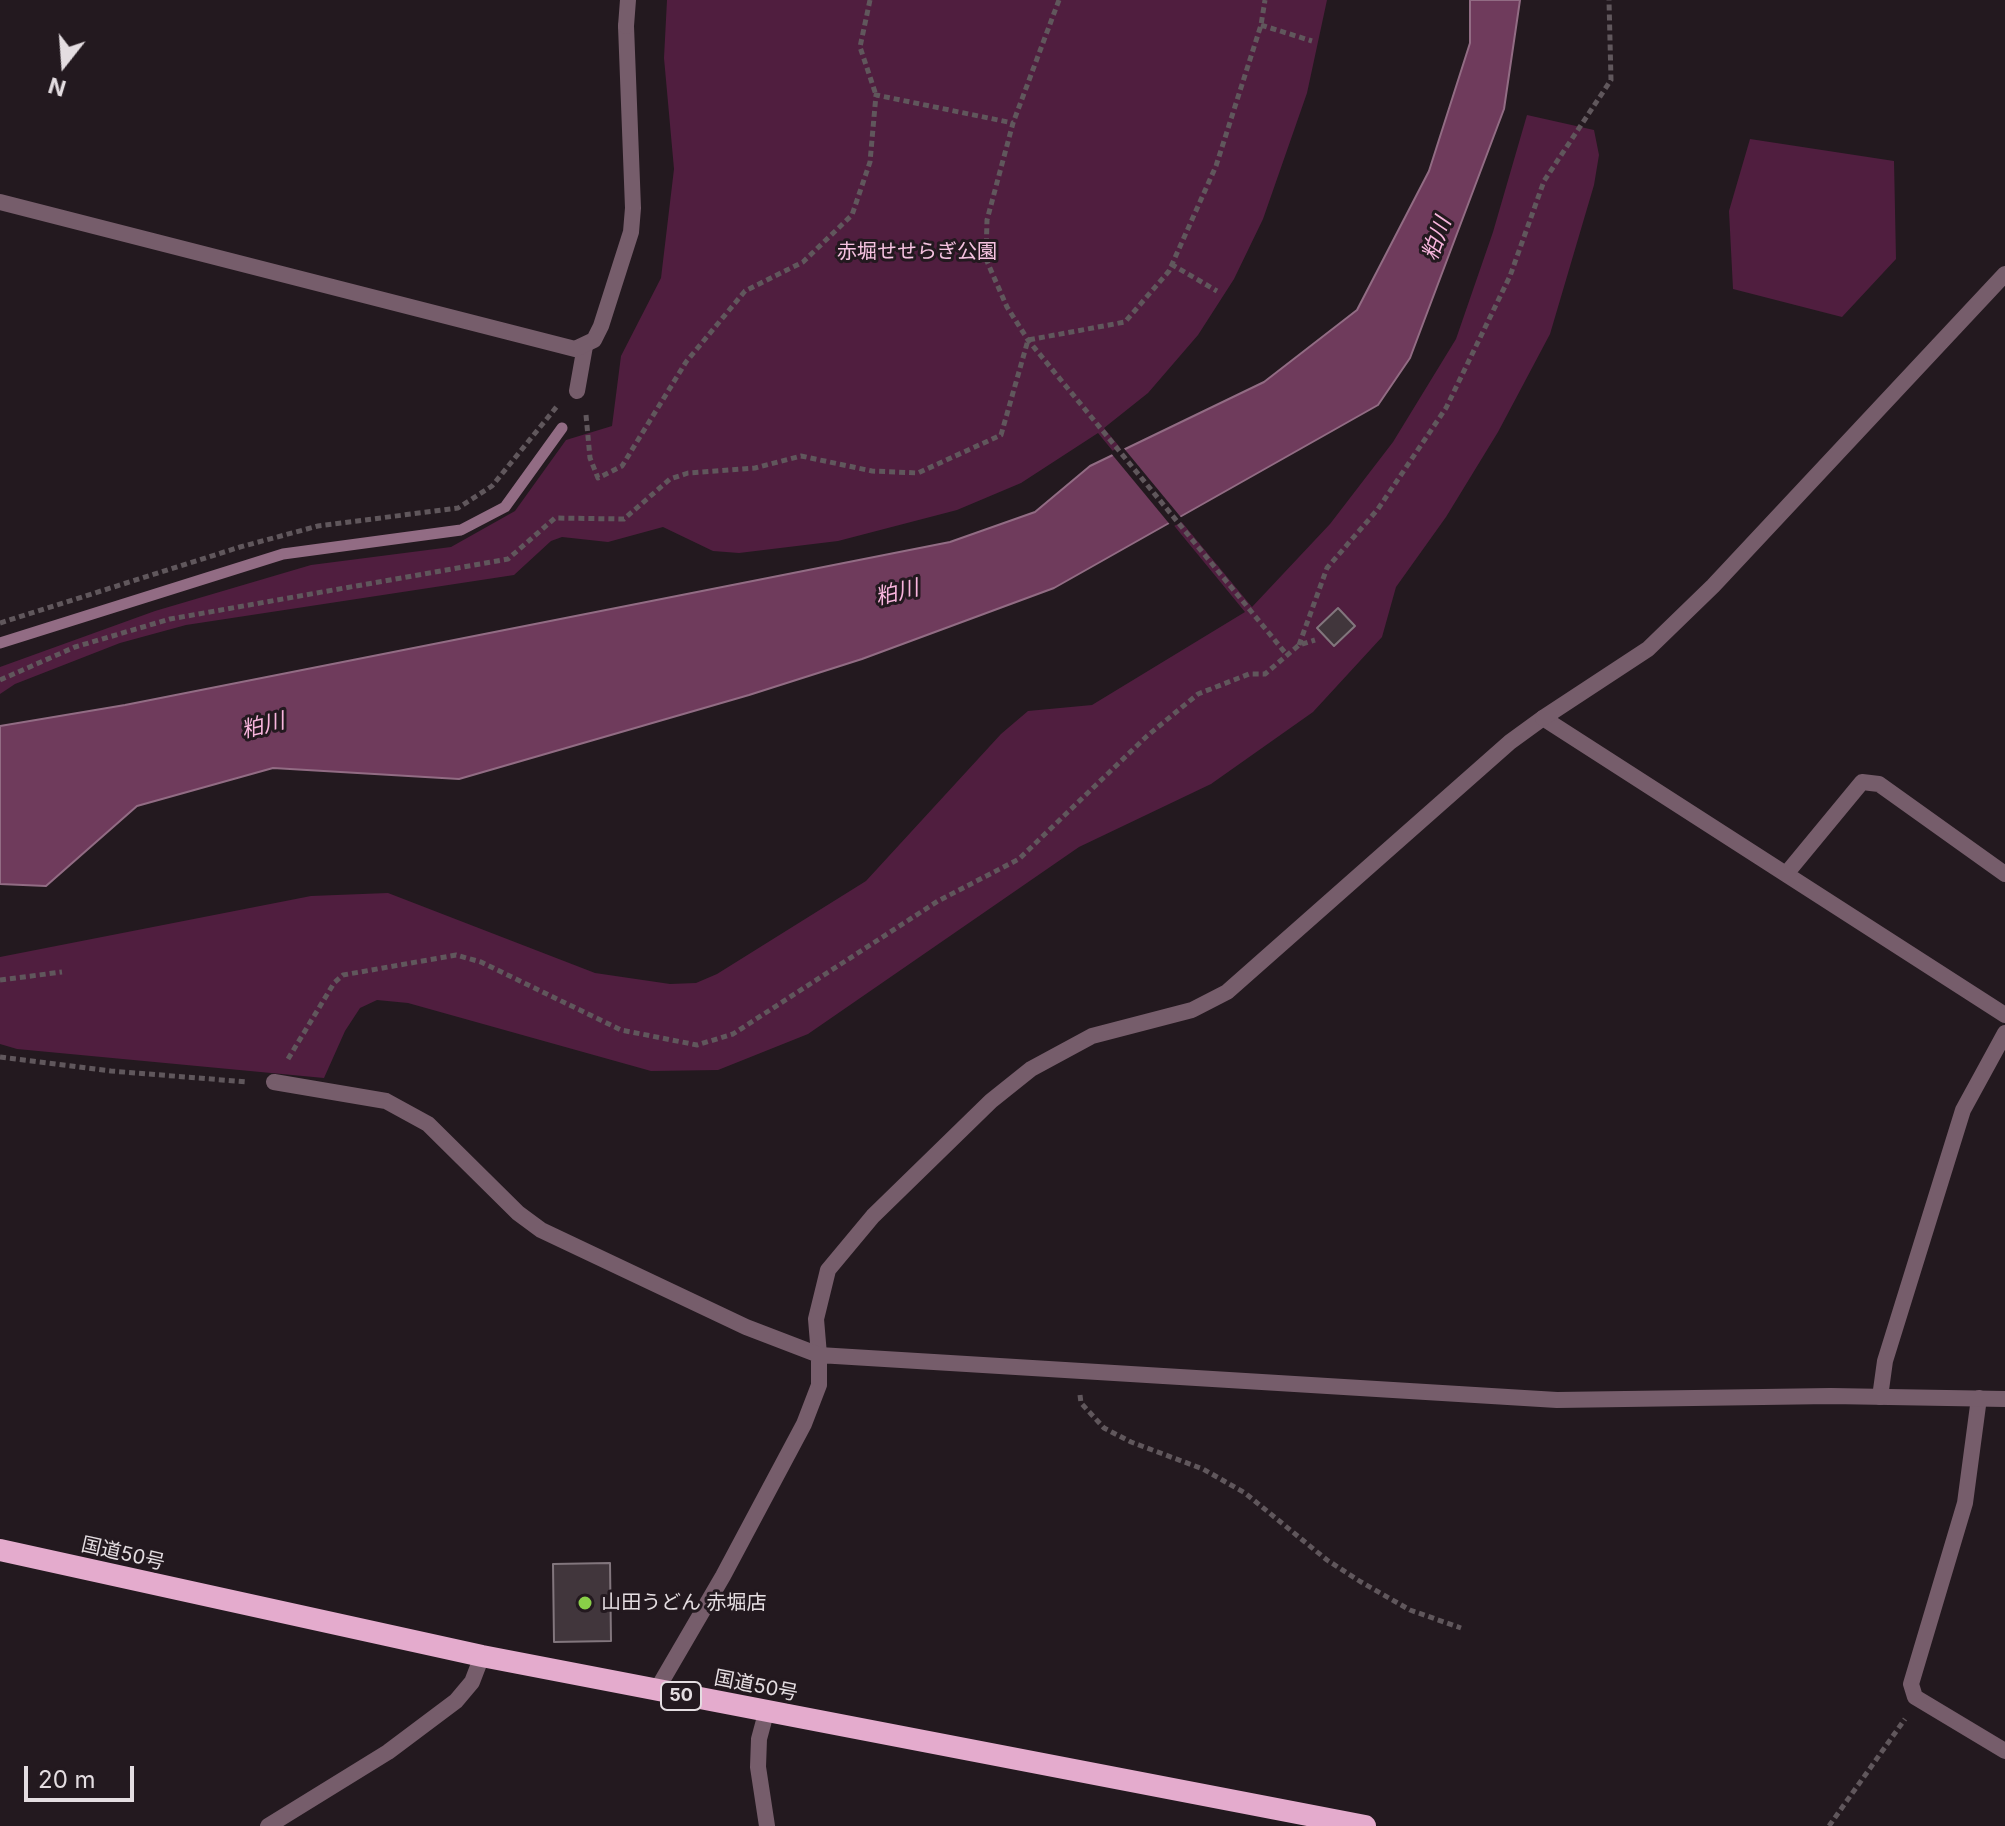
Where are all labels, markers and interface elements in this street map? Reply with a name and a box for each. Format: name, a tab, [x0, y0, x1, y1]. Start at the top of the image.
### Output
north arrow	[24, 24, 104, 104]
text: N	[45, 72, 69, 102]
water label: 粕川	[1417, 214, 1457, 264]
park label: 赤堀せせらぎ公園	[837, 240, 997, 264]
water label: 粕川	[872, 575, 922, 611]
water label: 粕川	[238, 708, 288, 744]
street label: 国道50号	[79, 1533, 167, 1575]
place label: 山田うどん 赤堀店	[601, 1591, 767, 1615]
marker: 山田うどん 赤堀店	[576, 1594, 594, 1612]
street label: 国道50号	[712, 1666, 800, 1706]
road number: 50	[661, 1682, 701, 1710]
scale bar	[28, 1750, 138, 1800]
text: 20 m	[38, 1765, 96, 1794]

